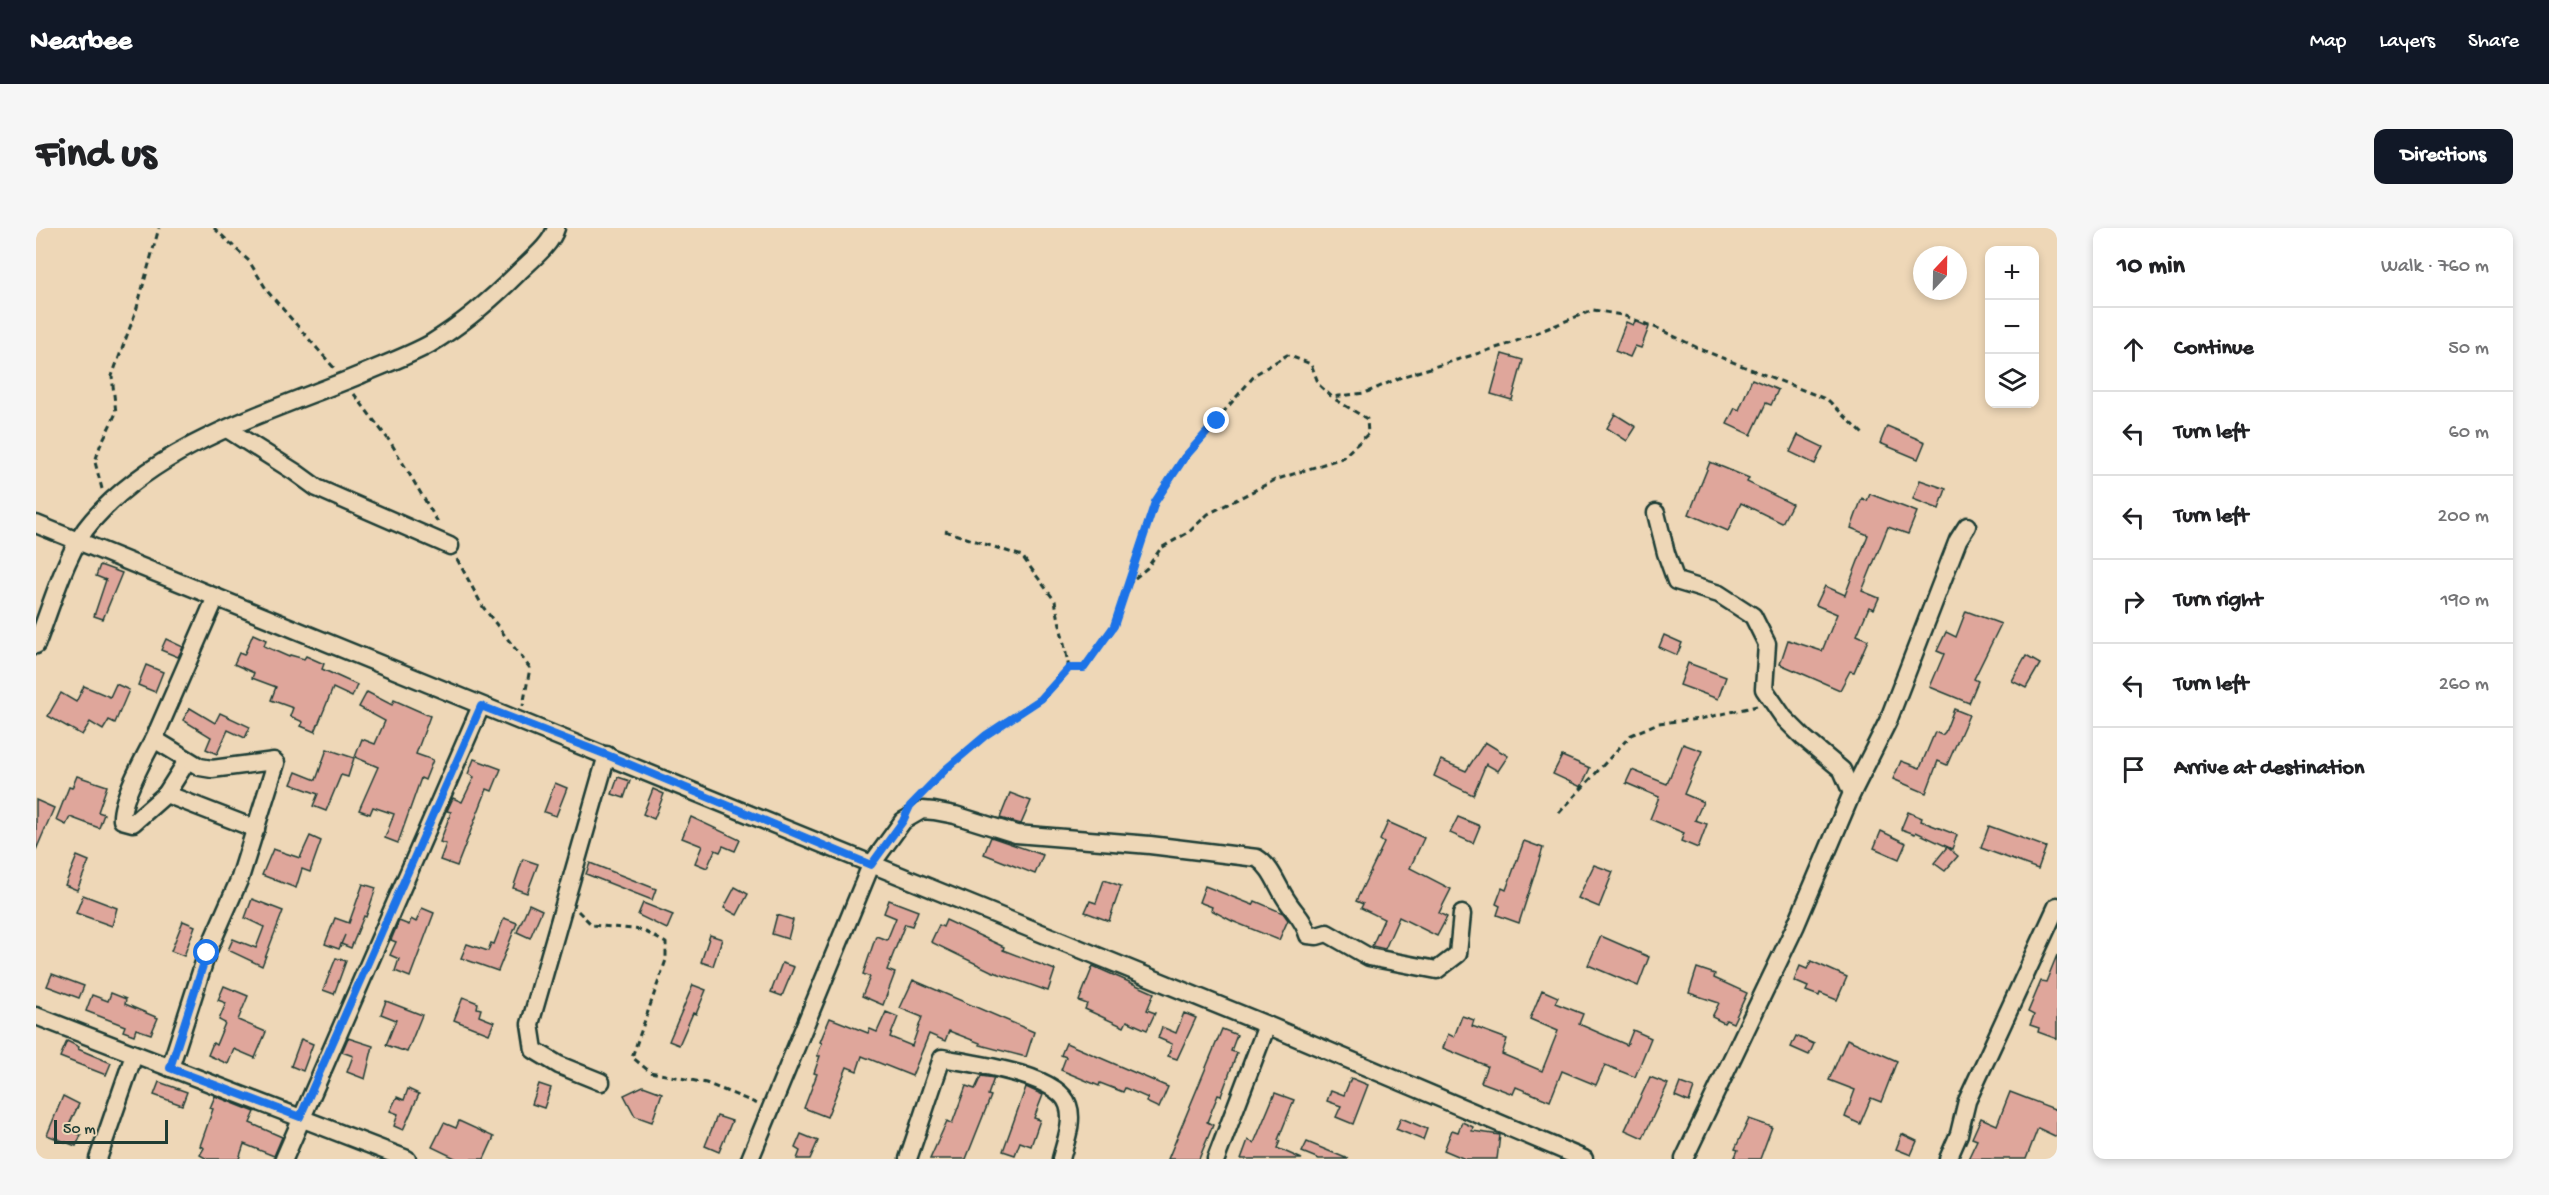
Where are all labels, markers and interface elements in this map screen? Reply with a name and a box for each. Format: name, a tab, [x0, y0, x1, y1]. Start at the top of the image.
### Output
text: Nearbee	[30, 26, 132, 59]
text: Map	[2310, 30, 2346, 55]
text: Layers	[2379, 30, 2435, 55]
text: Share	[2468, 30, 2519, 55]
button: Directions	[2374, 129, 2513, 184]
text: Find us	[36, 132, 156, 181]
north arrow	[1913, 246, 1967, 300]
map controls	[1985, 246, 2039, 408]
button: +	[1985, 246, 2039, 300]
text: 10 min	[2117, 252, 2185, 283]
text: Walk · 760 m	[2381, 256, 2489, 279]
button: −	[1985, 300, 2039, 354]
icon: ahead	[2117, 333, 2150, 366]
text: Continue	[2174, 336, 2254, 362]
text: 50 m	[2448, 338, 2489, 361]
button: layers	[1985, 354, 2039, 408]
route end	[1203, 407, 1229, 433]
icon: left	[2117, 417, 2150, 450]
text: Turn left	[2174, 420, 2248, 446]
text: 60 m	[2449, 422, 2489, 445]
icon: left	[2117, 501, 2150, 534]
text: Turn left	[2174, 504, 2248, 530]
text: 200 m	[2438, 506, 2489, 529]
icon: right	[2117, 585, 2150, 618]
text: Turn right	[2174, 588, 2262, 614]
text: 190 m	[2441, 590, 2489, 613]
icon: left	[2117, 669, 2150, 702]
text: Turn left	[2174, 672, 2248, 698]
text: 260 m	[2439, 674, 2489, 697]
icon: arrive	[2117, 753, 2150, 786]
text: Arrive at destination	[2174, 756, 2364, 782]
route start	[193, 939, 219, 965]
scale bar	[54, 1117, 168, 1144]
text: 50 m	[63, 1121, 96, 1140]

